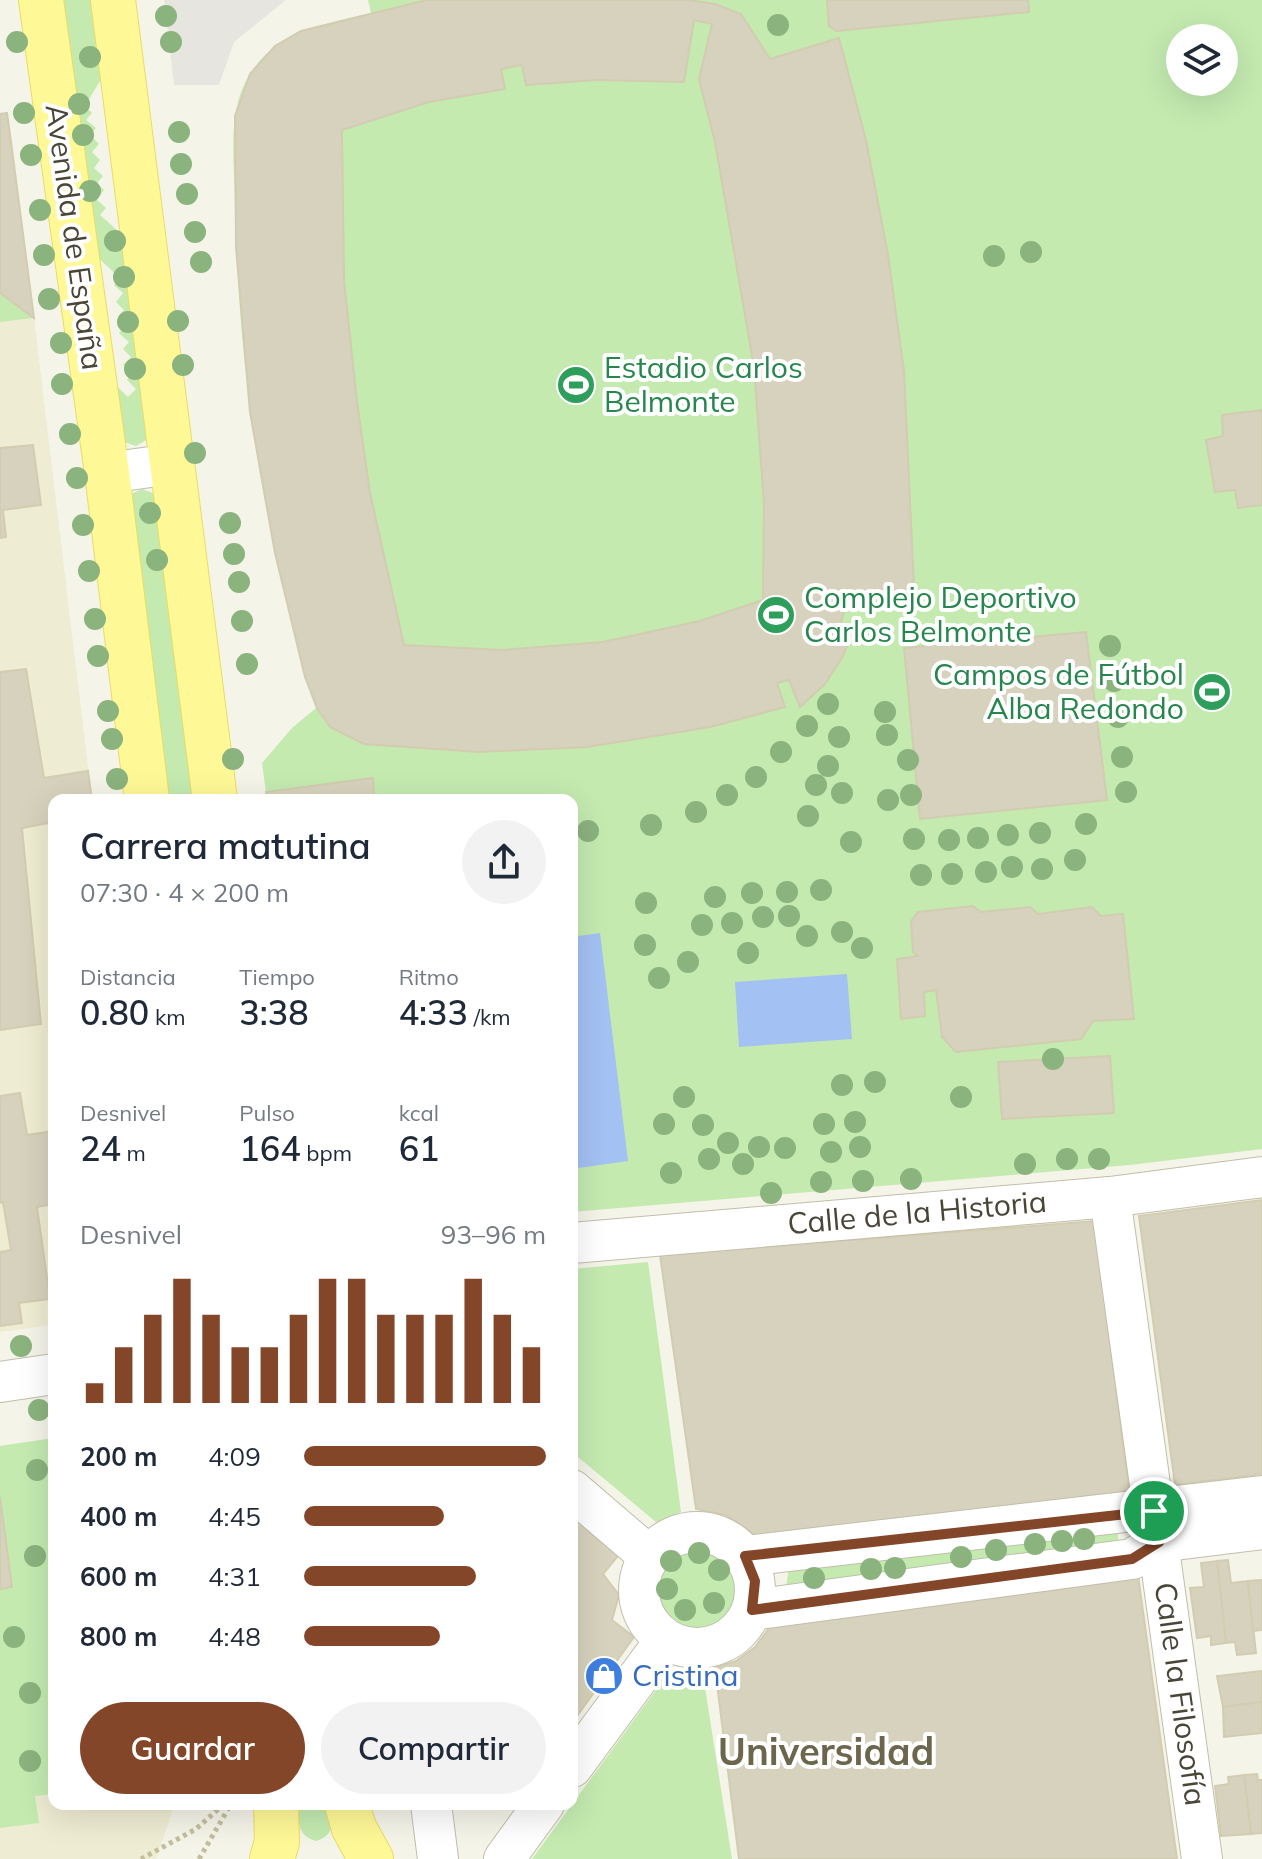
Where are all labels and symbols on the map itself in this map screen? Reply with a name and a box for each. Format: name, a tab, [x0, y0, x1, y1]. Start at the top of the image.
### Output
street label: Avenida de España	[38, 102, 112, 372]
place label: Estadio Carlos Belmonte	[604, 348, 803, 420]
sports icon: Estadio Carlos Belmonte	[555, 364, 597, 406]
place label: Complejo Deportivo Carlos Belmonte	[804, 578, 1077, 650]
sports icon: Complejo Deportivo Carlos Belmonte	[755, 594, 797, 636]
place label: Campos de Fútbol Alba Redondo	[933, 655, 1184, 727]
sports icon: Campos de Fútbol Alba Redondo	[1191, 671, 1233, 713]
street label: Calle de la Historia	[786, 1182, 1048, 1242]
pin	[1120, 1477, 1188, 1545]
street label: Calle la Filosofía	[1147, 1580, 1215, 1808]
shop icon: Cristina	[583, 1655, 625, 1697]
place label: Cristina	[632, 1656, 739, 1694]
district label: Universidad	[718, 1727, 934, 1775]

